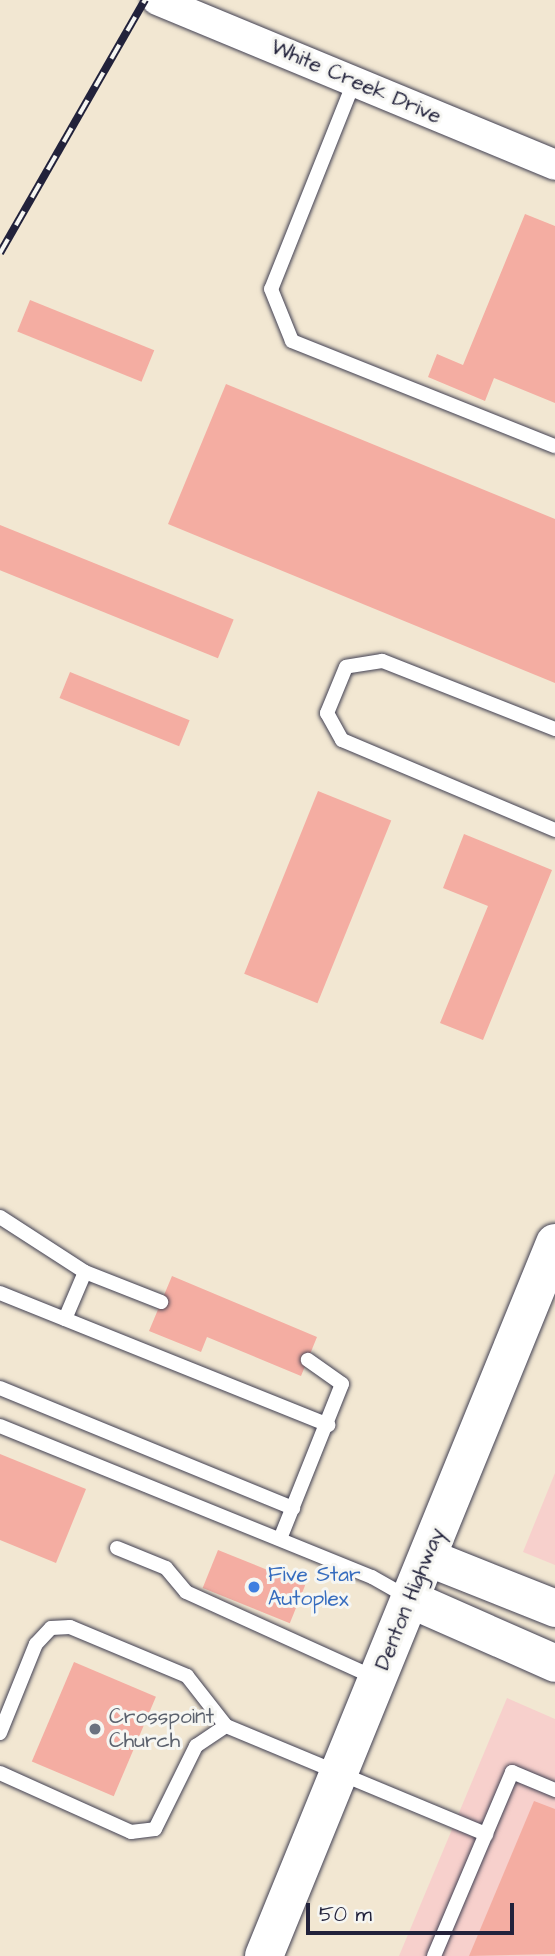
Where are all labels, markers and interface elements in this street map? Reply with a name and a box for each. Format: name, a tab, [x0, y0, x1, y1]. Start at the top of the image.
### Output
street label: White Creek Drive	[267, 35, 445, 129]
street label: Denton Highway	[370, 1524, 450, 1674]
place label: Five Star Autoplex	[268, 1562, 361, 1612]
marker: Five Star Autoplex	[246, 1579, 262, 1595]
place label: Crosspoint Church	[109, 1704, 214, 1754]
marker: Crosspoint Church	[87, 1721, 103, 1737]
scale bar	[310, 1890, 518, 1934]
text: 50 m	[319, 1900, 372, 1929]

